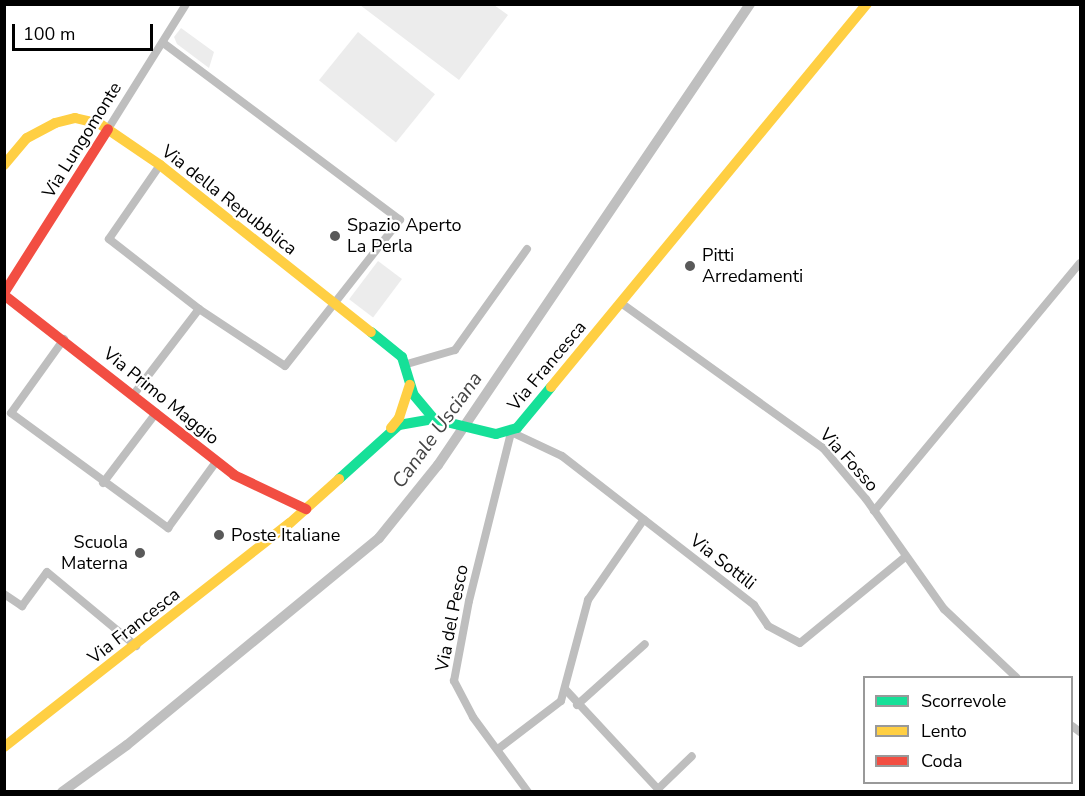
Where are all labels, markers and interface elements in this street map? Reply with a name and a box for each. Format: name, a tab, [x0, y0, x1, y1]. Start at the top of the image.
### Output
scale bar	[15, 12, 156, 50]
text: 100 m	[23, 22, 75, 46]
street label: Via Lungomonte	[38, 78, 126, 202]
street label: Via della Repubblica	[157, 140, 301, 260]
place label: Spazio Aperto La Perla	[347, 215, 462, 258]
marker: Spazio Aperto La Perla	[328, 229, 342, 243]
place label: Pitti Arredamenti	[702, 245, 803, 288]
marker: Pitti Arredamenti	[683, 259, 697, 273]
street label: Via Francesca	[503, 317, 591, 415]
street label: Via Primo Maggio	[99, 343, 223, 449]
water label: Canale Usciana	[387, 367, 487, 493]
street label: Via Fosso	[815, 424, 883, 496]
place label: Poste Italiane	[231, 524, 340, 546]
marker: Poste Italiane	[212, 528, 226, 542]
street label: Via Sottili	[686, 530, 760, 594]
place label: Scuola Materna	[61, 532, 128, 574]
marker: Scuola Materna	[133, 546, 147, 560]
street label: Via del Pesco	[431, 563, 473, 673]
street label: Via Francesca	[84, 583, 184, 669]
legend	[863, 676, 1073, 784]
text: Scorrevole	[921, 689, 1006, 713]
text: Lento	[921, 719, 967, 743]
text: Coda	[921, 749, 963, 773]

